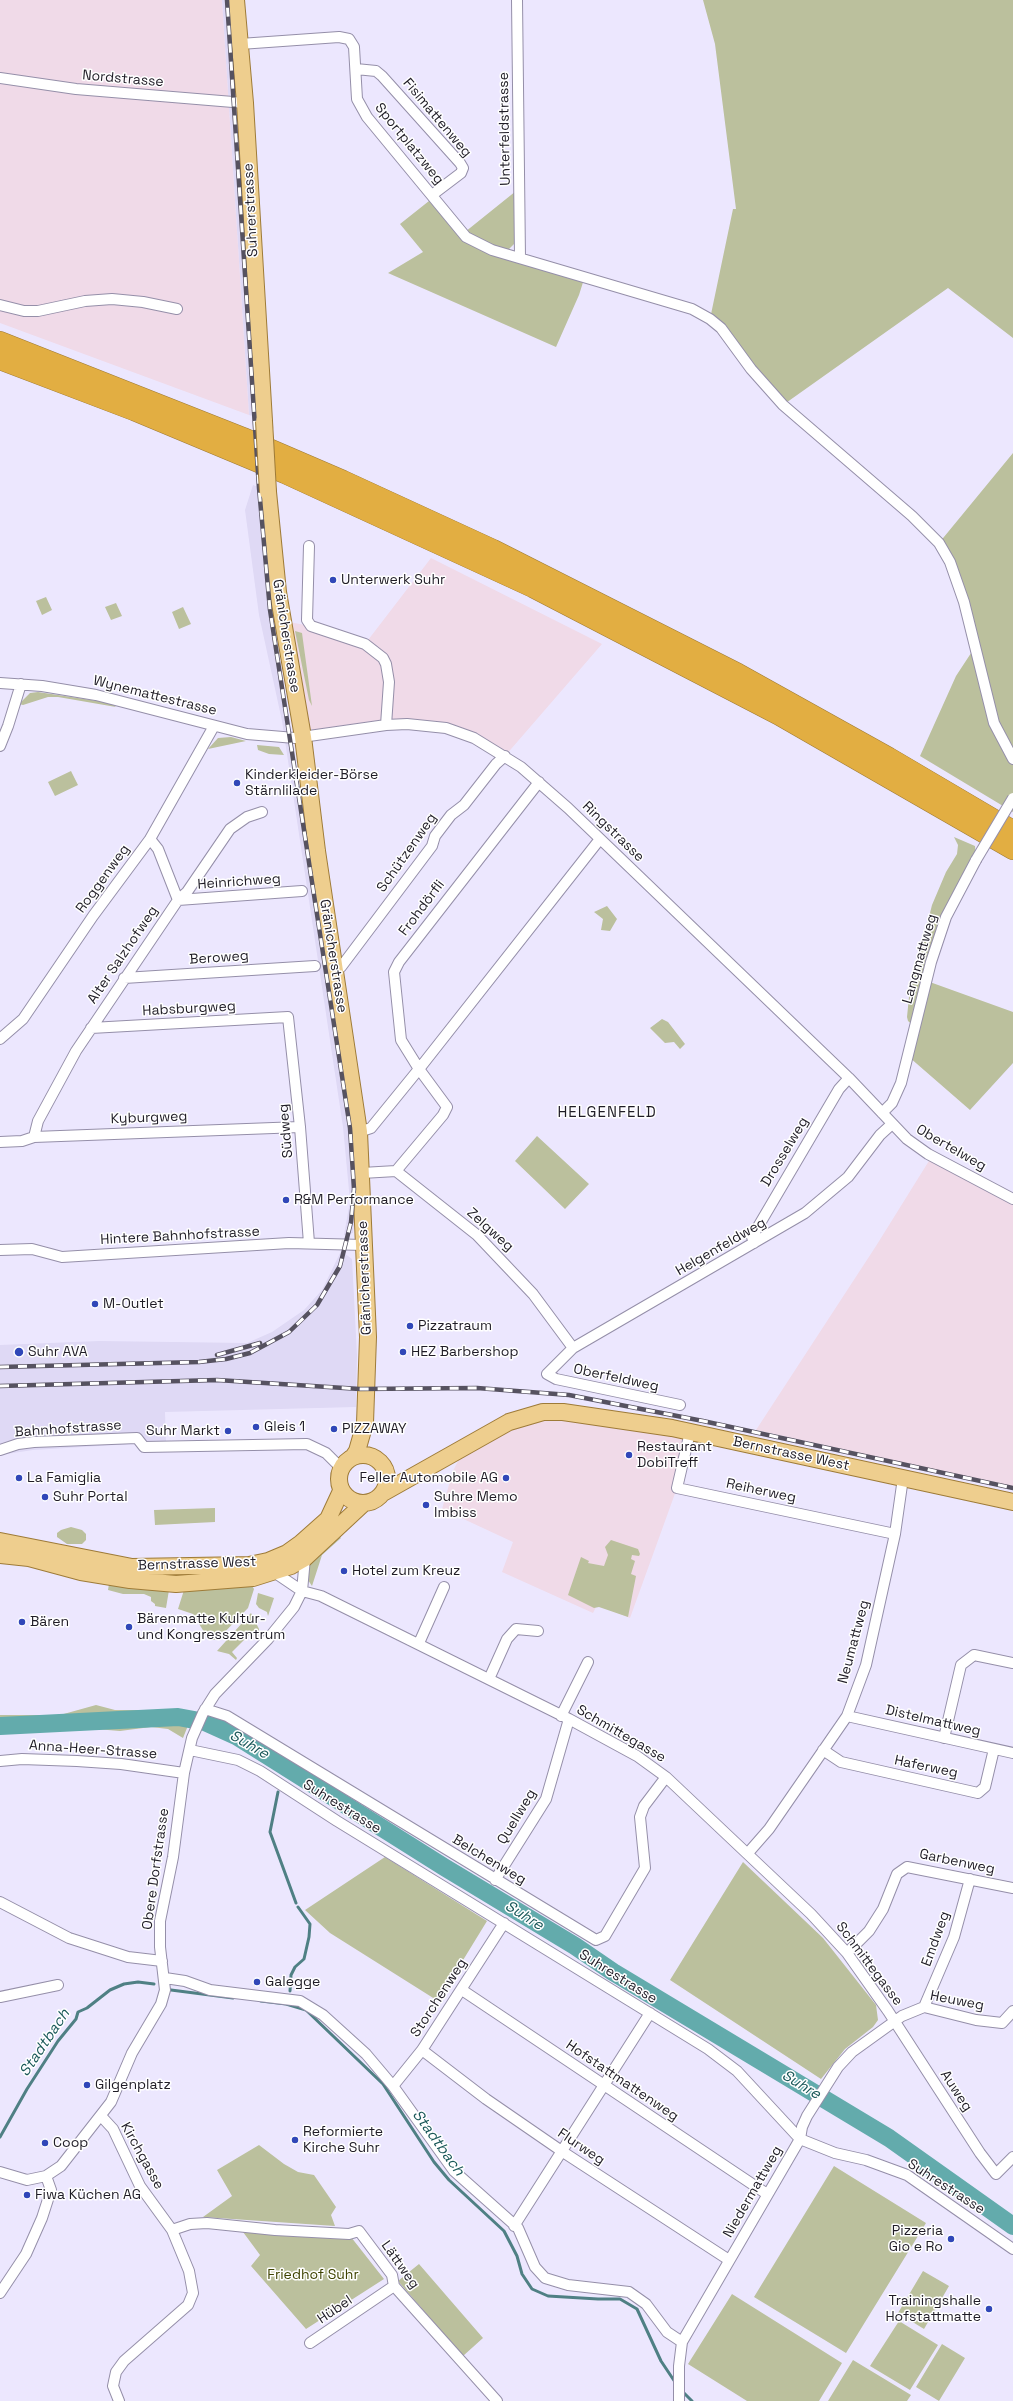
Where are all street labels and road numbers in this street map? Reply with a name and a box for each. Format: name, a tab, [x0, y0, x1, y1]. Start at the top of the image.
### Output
street label: Nordstrasse	[82, 67, 164, 91]
street label: Unterfeldstrasse	[496, 72, 514, 186]
street label: Fisimattenweg	[399, 75, 475, 161]
street label: Sportplatzweg	[371, 100, 447, 188]
street label: Suhrerstrasse	[240, 163, 262, 257]
street label: Gränicherstrasse	[269, 578, 303, 694]
street label: Wynemattestrasse	[91, 673, 219, 719]
street label: Ringstrasse	[579, 798, 647, 866]
street label: Schützenweg	[374, 810, 440, 896]
street label: Roggenweg	[73, 841, 133, 917]
street label: Heinrichweg	[197, 871, 281, 893]
street label: Frohdörfli	[396, 877, 448, 939]
street label: Gränicherstrasse	[316, 898, 350, 1014]
street label: Alter Salzhofweg	[84, 903, 162, 1007]
street label: Langmattweg	[899, 912, 941, 1006]
street label: Beroweg	[189, 948, 249, 968]
street label: Habsburgweg	[142, 998, 236, 1020]
street label: Südweg	[275, 1103, 297, 1159]
street label: Kyburgweg	[110, 1108, 188, 1128]
street label: Drosselweg	[758, 1114, 812, 1190]
street label: Obertelweg	[913, 1121, 989, 1175]
street label: Zelgweg	[463, 1205, 517, 1255]
street label: Helgenfeldweg	[673, 1214, 769, 1280]
street label: Gränicherstrasse	[355, 1221, 375, 1335]
street label: Hintere Bahnhofstrasse	[100, 1223, 260, 1249]
street label: Oberfeldweg	[572, 1361, 660, 1395]
street label: Bahnhofstrasse	[14, 1417, 122, 1441]
street label: Bernstrasse West	[731, 1433, 851, 1475]
street label: Reiherweg	[725, 1475, 797, 1507]
street label: Bernstrasse West	[137, 1554, 257, 1574]
street label: Neumattweg	[835, 1599, 873, 1685]
street label: Schmittegasse	[573, 1702, 669, 1766]
street label: Distelmattweg	[884, 1702, 982, 1740]
street label: Anna-Heer-Strasse	[28, 1737, 158, 1763]
street label: Haferweg	[893, 1752, 959, 1782]
street label: Suhrestrasse	[300, 1776, 384, 1838]
street label: Quellweg	[494, 1786, 540, 1848]
street label: Obere Dorfstrasse	[139, 1807, 173, 1931]
street label: Belchenweg	[449, 1831, 529, 1889]
street label: Garbenweg	[918, 1846, 996, 1878]
street label: Emdweg	[918, 1909, 954, 1969]
street label: Schmittegasse	[832, 1919, 906, 2009]
street label: Suhrestrasse	[576, 1946, 660, 2008]
street label: Storchenweg	[407, 1955, 471, 2041]
street label: Heuweg	[929, 1988, 985, 2014]
street label: Hofstattmattenweg	[562, 2037, 682, 2125]
street label: Auweg	[936, 2067, 976, 2115]
street label: Kirchgasse	[117, 2120, 167, 2192]
street label: Flurweg	[554, 2125, 608, 2169]
street label: Niedermattweg	[720, 2143, 786, 2241]
street label: Suhrestrasse	[904, 2156, 988, 2218]
street label: Lättweg	[377, 2238, 423, 2292]
street label: Hübel	[314, 2292, 356, 2328]

